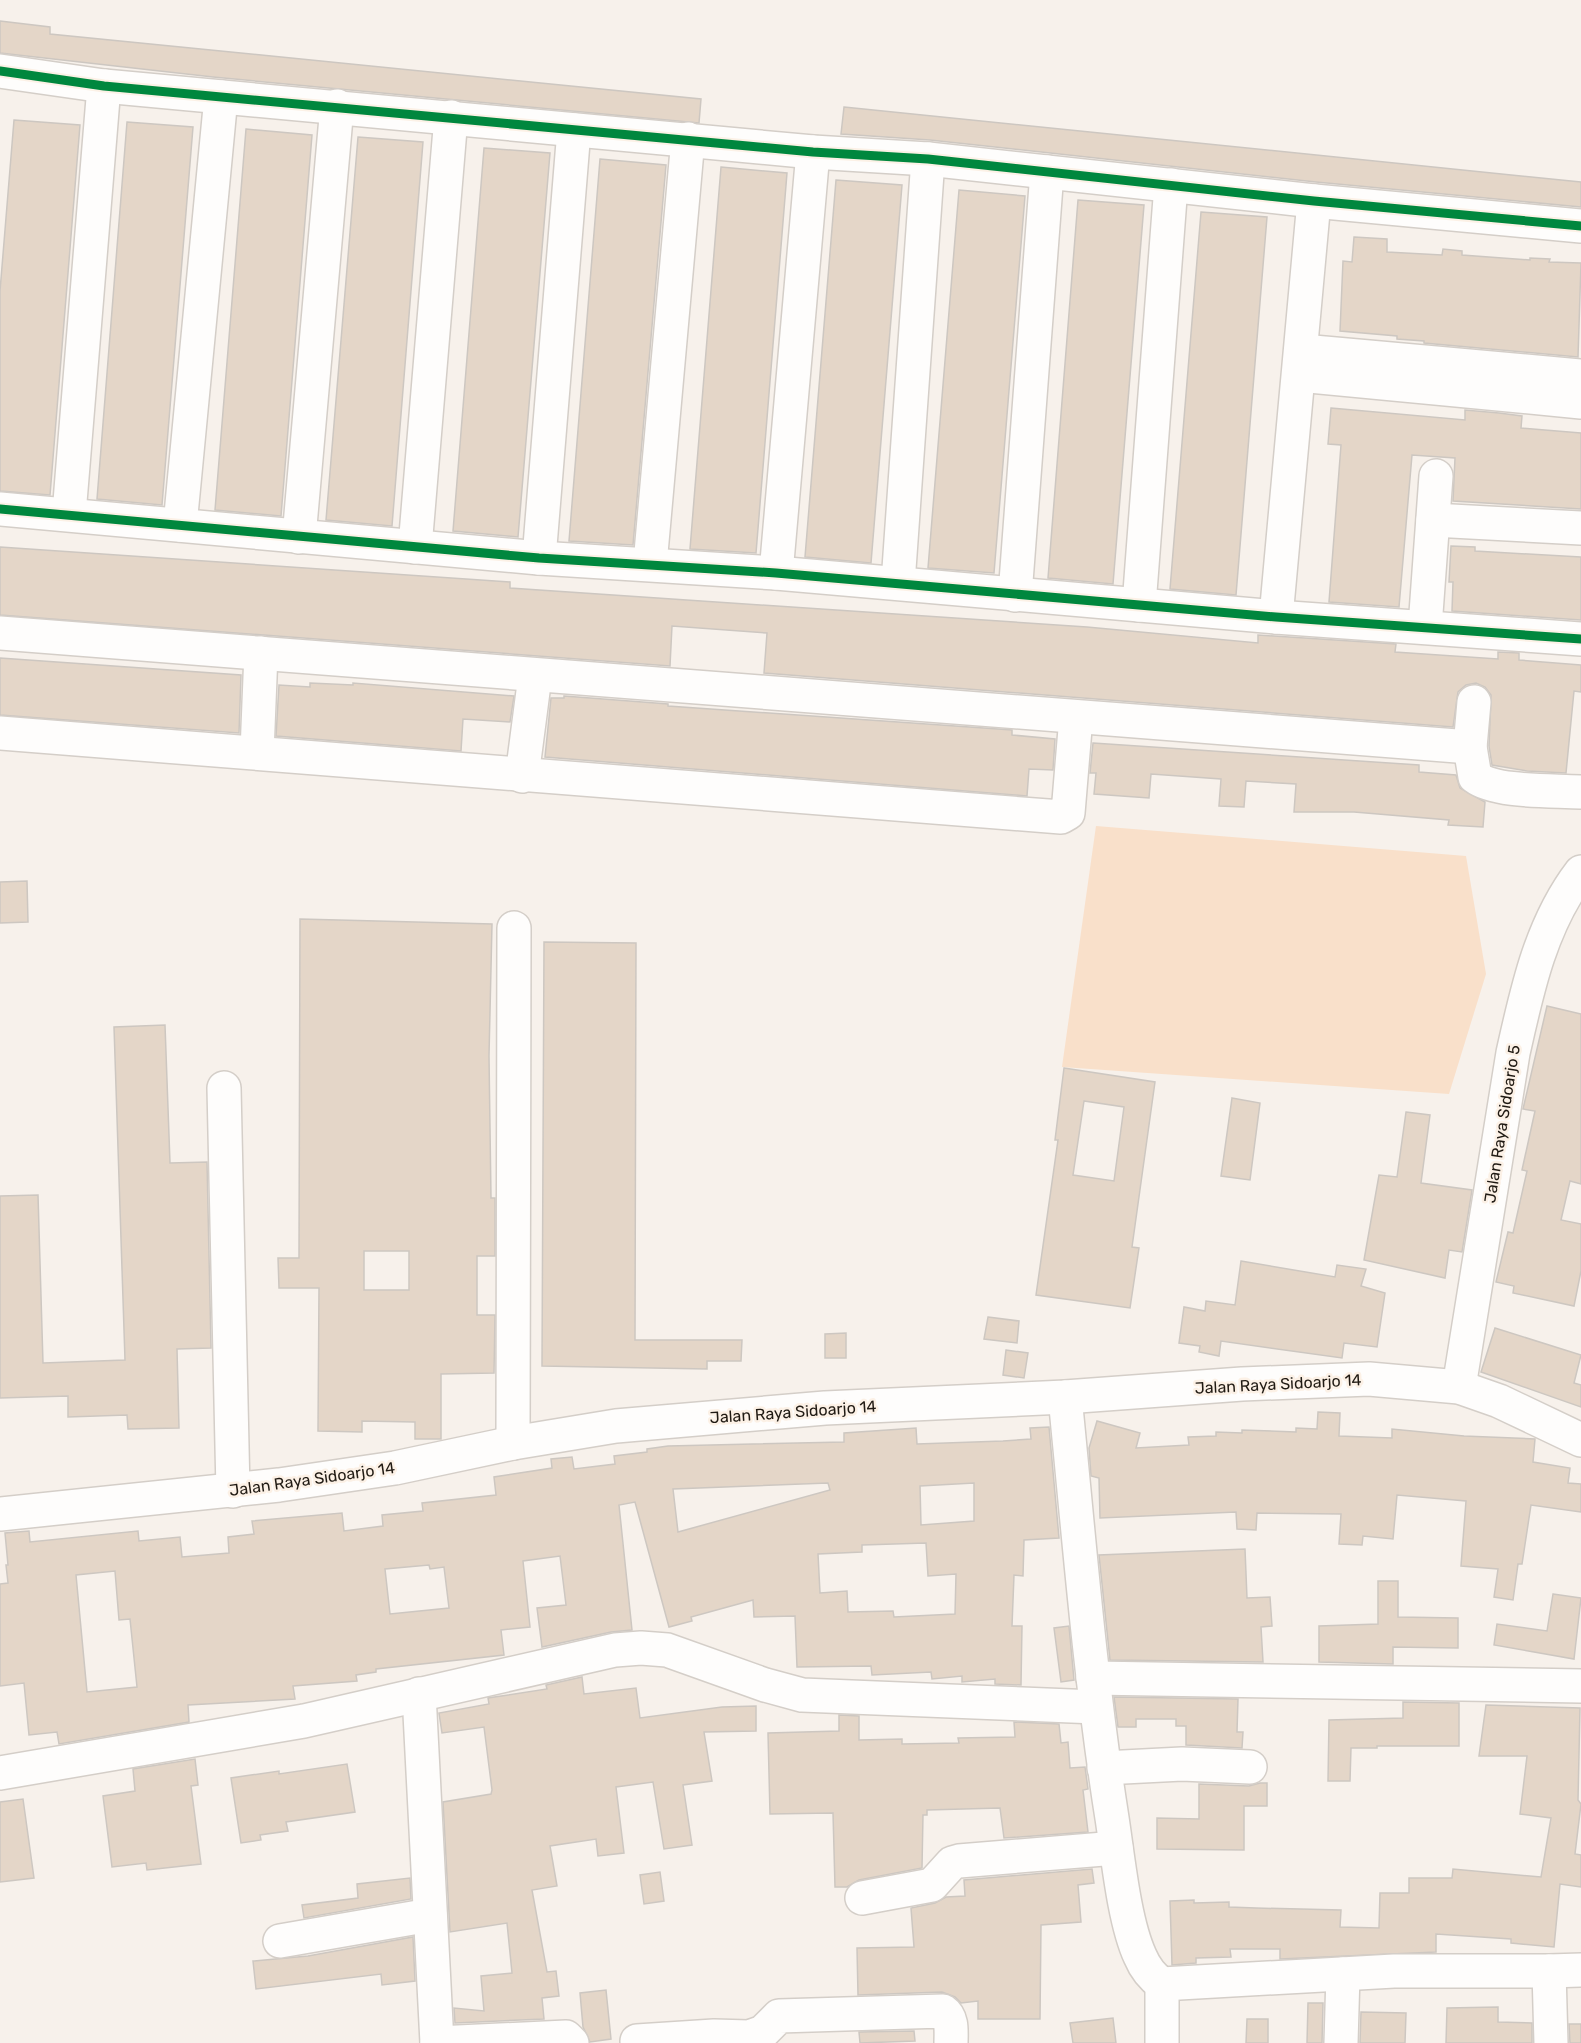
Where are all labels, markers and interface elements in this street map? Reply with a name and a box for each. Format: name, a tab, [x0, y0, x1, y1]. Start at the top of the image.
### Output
street label: Jalan Raya Sidoarjo 5	[1480, 1044, 1524, 1204]
street label: Jalan Raya Sidoarjo 14	[1194, 1370, 1362, 1398]
street label: Jalan Raya Sidoarjo 14	[709, 1397, 877, 1427]
street label: Jalan Raya Sidoarjo 14	[228, 1458, 396, 1500]

